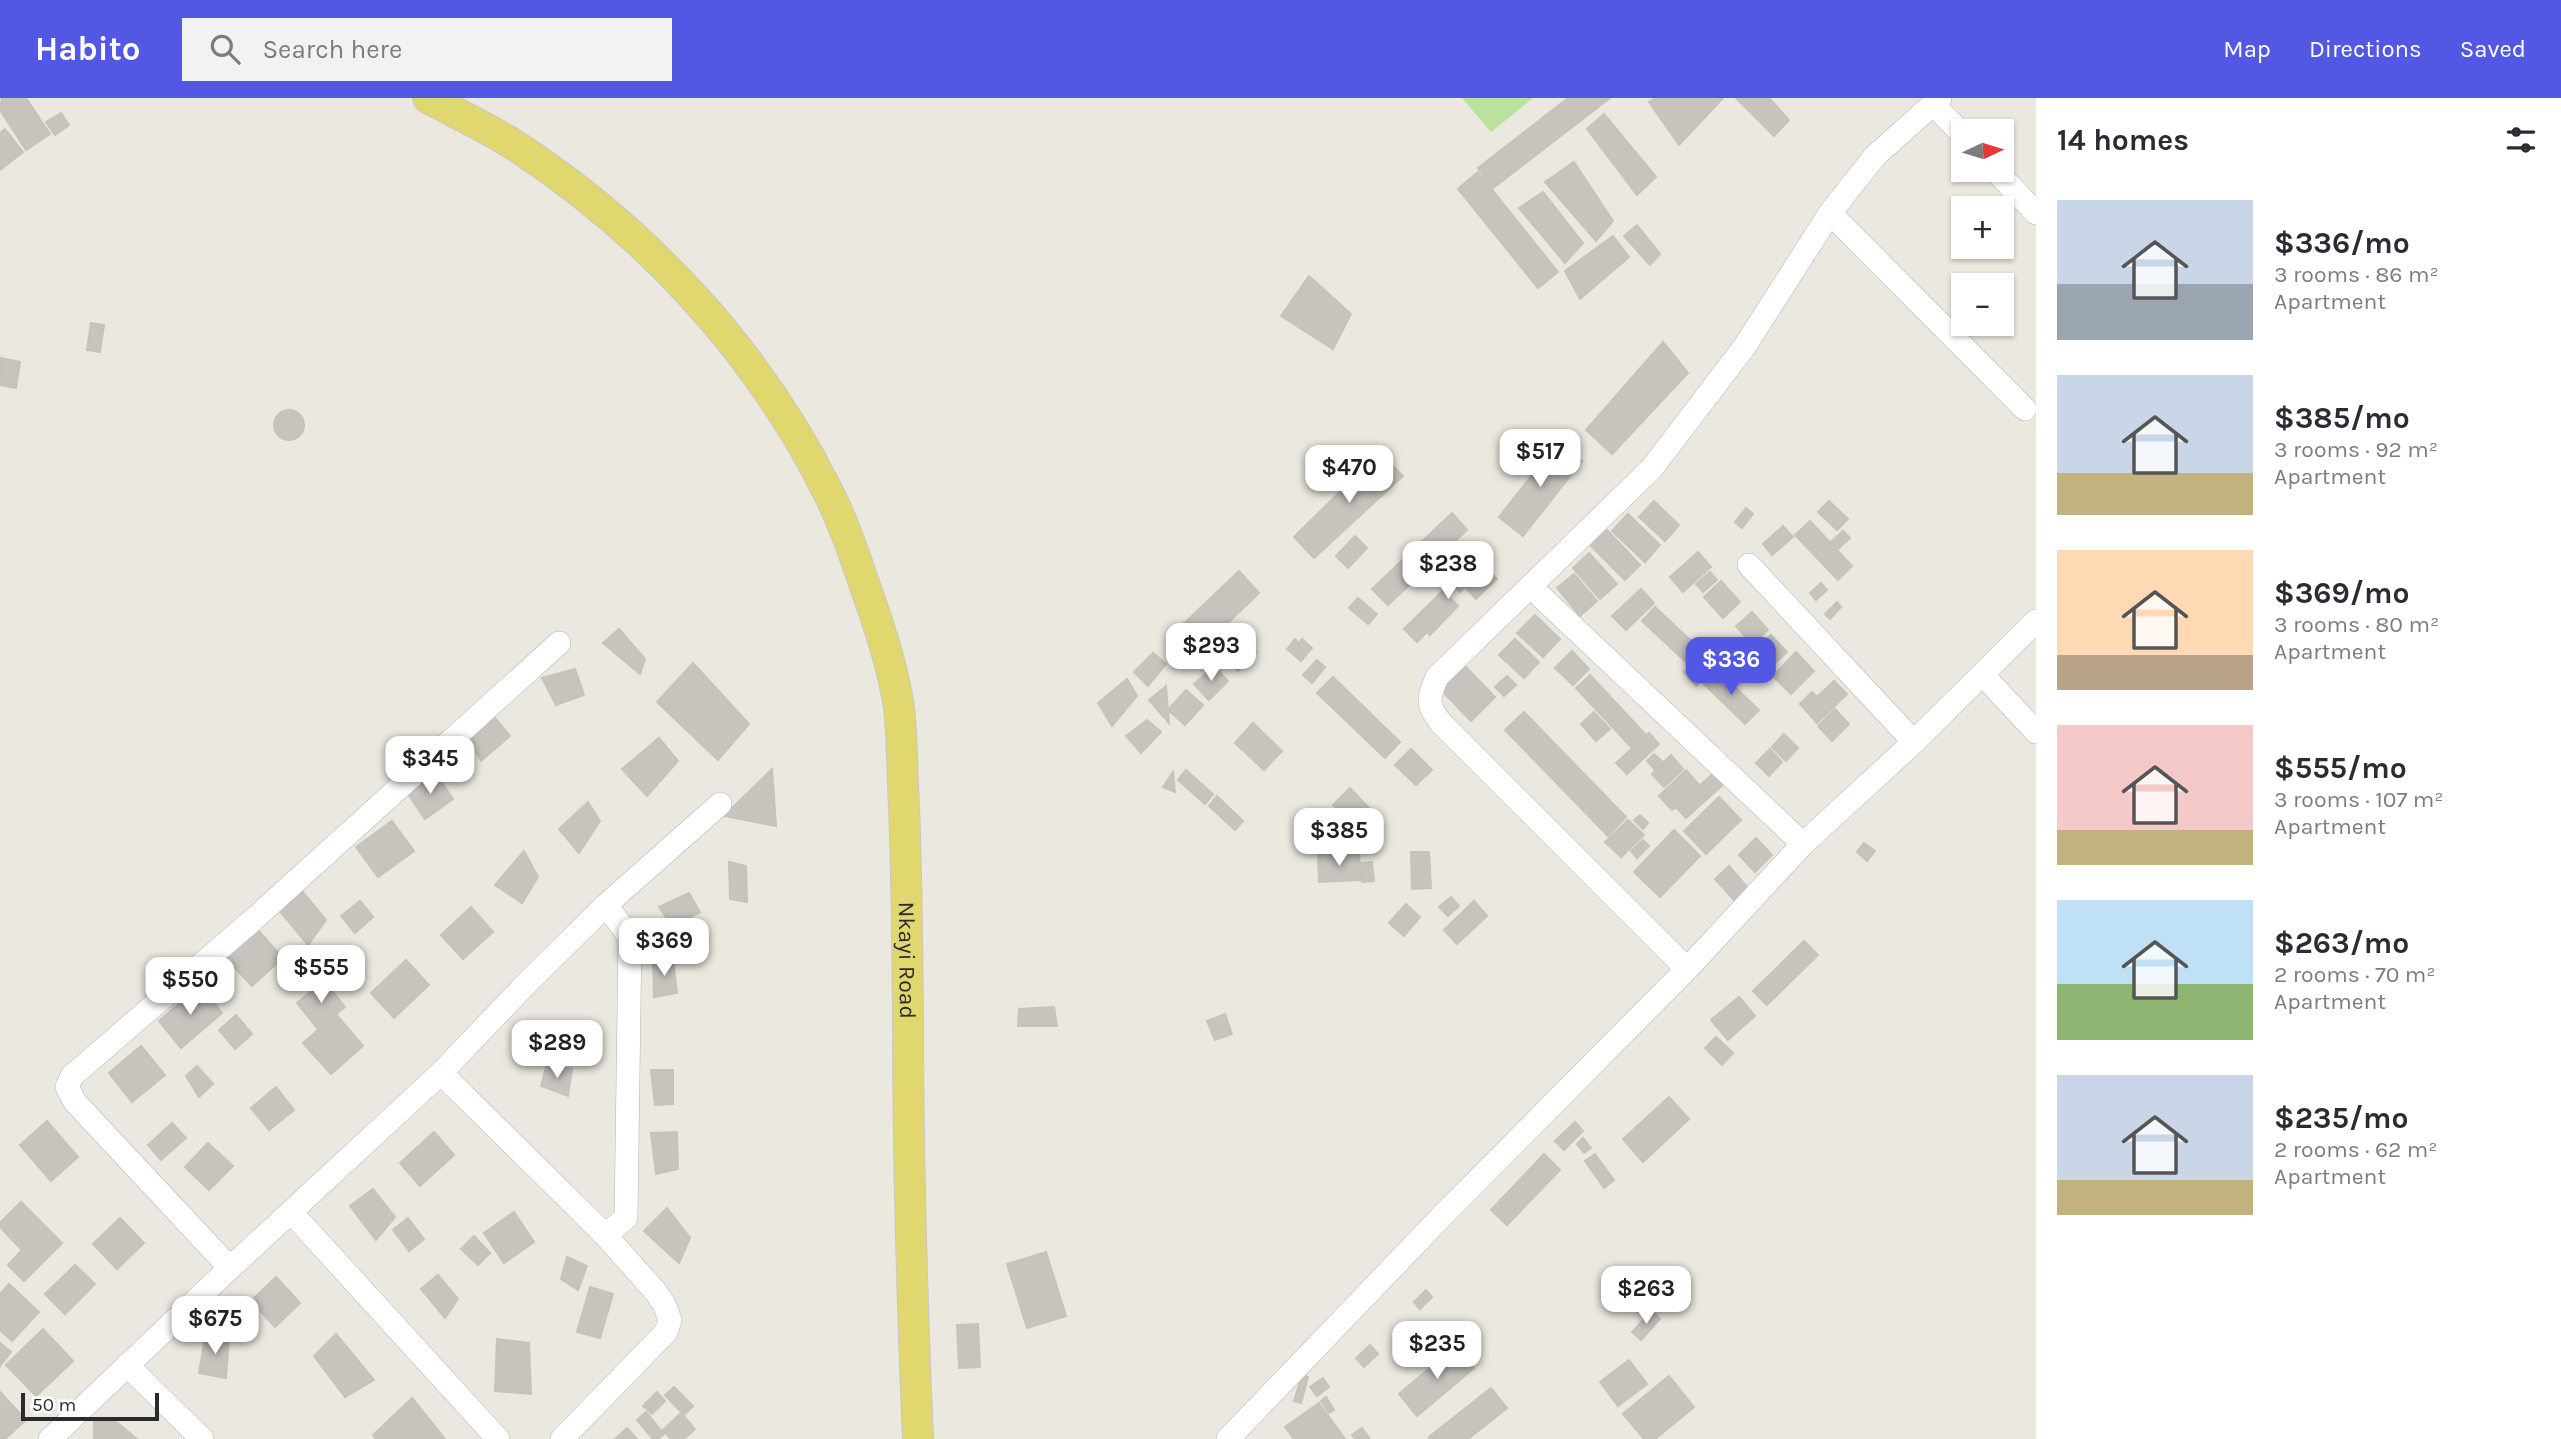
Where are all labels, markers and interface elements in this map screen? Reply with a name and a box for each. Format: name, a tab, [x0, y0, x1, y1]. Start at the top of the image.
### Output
search box	[182, 18, 672, 81]
text: Habito	[35, 30, 140, 68]
icon: search	[206, 30, 244, 68]
text: Search here	[262, 34, 402, 65]
text: Map	[2223, 35, 2271, 63]
text: Directions	[2309, 35, 2422, 63]
text: Saved	[2460, 35, 2526, 63]
north arrow	[1951, 119, 2014, 182]
map controls	[1951, 119, 2014, 336]
icon: filters	[2502, 121, 2540, 159]
text: 14 homes	[2057, 122, 2189, 158]
button: +	[1951, 196, 2014, 259]
text: $336/mo	[2274, 225, 2410, 261]
icon: home	[2113, 228, 2197, 312]
text: 3 rooms · 86 m²	[2274, 261, 2439, 288]
button: −	[1951, 273, 2014, 336]
text: Apartment	[2274, 288, 2386, 315]
text: $385/mo	[2274, 400, 2410, 436]
icon: home	[2113, 403, 2197, 487]
pin: $517	[1499, 430, 1581, 489]
text: 3 rooms · 92 m²	[2274, 436, 2438, 463]
text: $517	[1516, 438, 1564, 465]
pin: $470	[1308, 446, 1390, 505]
text: $470	[1321, 454, 1377, 481]
text: Apartment	[2274, 463, 2386, 490]
pin: $238	[1407, 542, 1489, 601]
text: $238	[1419, 550, 1477, 577]
text: $369/mo	[2274, 575, 2409, 611]
icon: home	[2113, 578, 2197, 662]
text: 3 rooms · 80 m²	[2274, 611, 2439, 638]
pin: $293	[1170, 624, 1252, 683]
text: $293	[1182, 632, 1240, 659]
pin: $336	[1690, 638, 1772, 697]
text: Apartment	[2274, 638, 2386, 665]
text: $336	[1702, 646, 1760, 673]
pin: $345	[389, 736, 471, 796]
text: $345	[401, 745, 459, 772]
text: $555/mo	[2274, 750, 2407, 786]
icon: home	[2113, 753, 2197, 837]
text: 3 rooms · 107 m²	[2274, 786, 2443, 813]
pin: $385	[1298, 808, 1380, 868]
text: Apartment	[2274, 813, 2386, 840]
text: $385	[1310, 817, 1368, 844]
street label: Nkayi Road	[893, 901, 921, 1019]
pin: $369	[623, 918, 705, 978]
text: $263/mo	[2274, 925, 2409, 961]
text: $369	[635, 927, 693, 954]
icon: home	[2113, 928, 2197, 1012]
pin: $555	[280, 946, 362, 1005]
text: $555	[293, 954, 349, 981]
pin: $550	[149, 958, 231, 1017]
text: 2 rooms · 70 m²	[2274, 961, 2436, 988]
text: $550	[161, 966, 219, 993]
text: Apartment	[2274, 988, 2386, 1015]
pin: $289	[516, 1020, 598, 1080]
text: $289	[528, 1029, 586, 1056]
text: $235/mo	[2274, 1100, 2409, 1136]
icon: home	[2113, 1103, 2197, 1187]
text: 2 rooms · 62 m²	[2274, 1136, 2438, 1163]
text: Apartment	[2274, 1163, 2386, 1190]
pin: $263	[1605, 1266, 1687, 1326]
text: $263	[1617, 1275, 1675, 1302]
pin: $675	[174, 1296, 256, 1356]
text: $675	[188, 1305, 242, 1332]
pin: $235	[1396, 1322, 1478, 1381]
text: $235	[1408, 1330, 1466, 1357]
scale bar	[21, 1390, 159, 1422]
text: 50 m	[32, 1394, 76, 1416]

